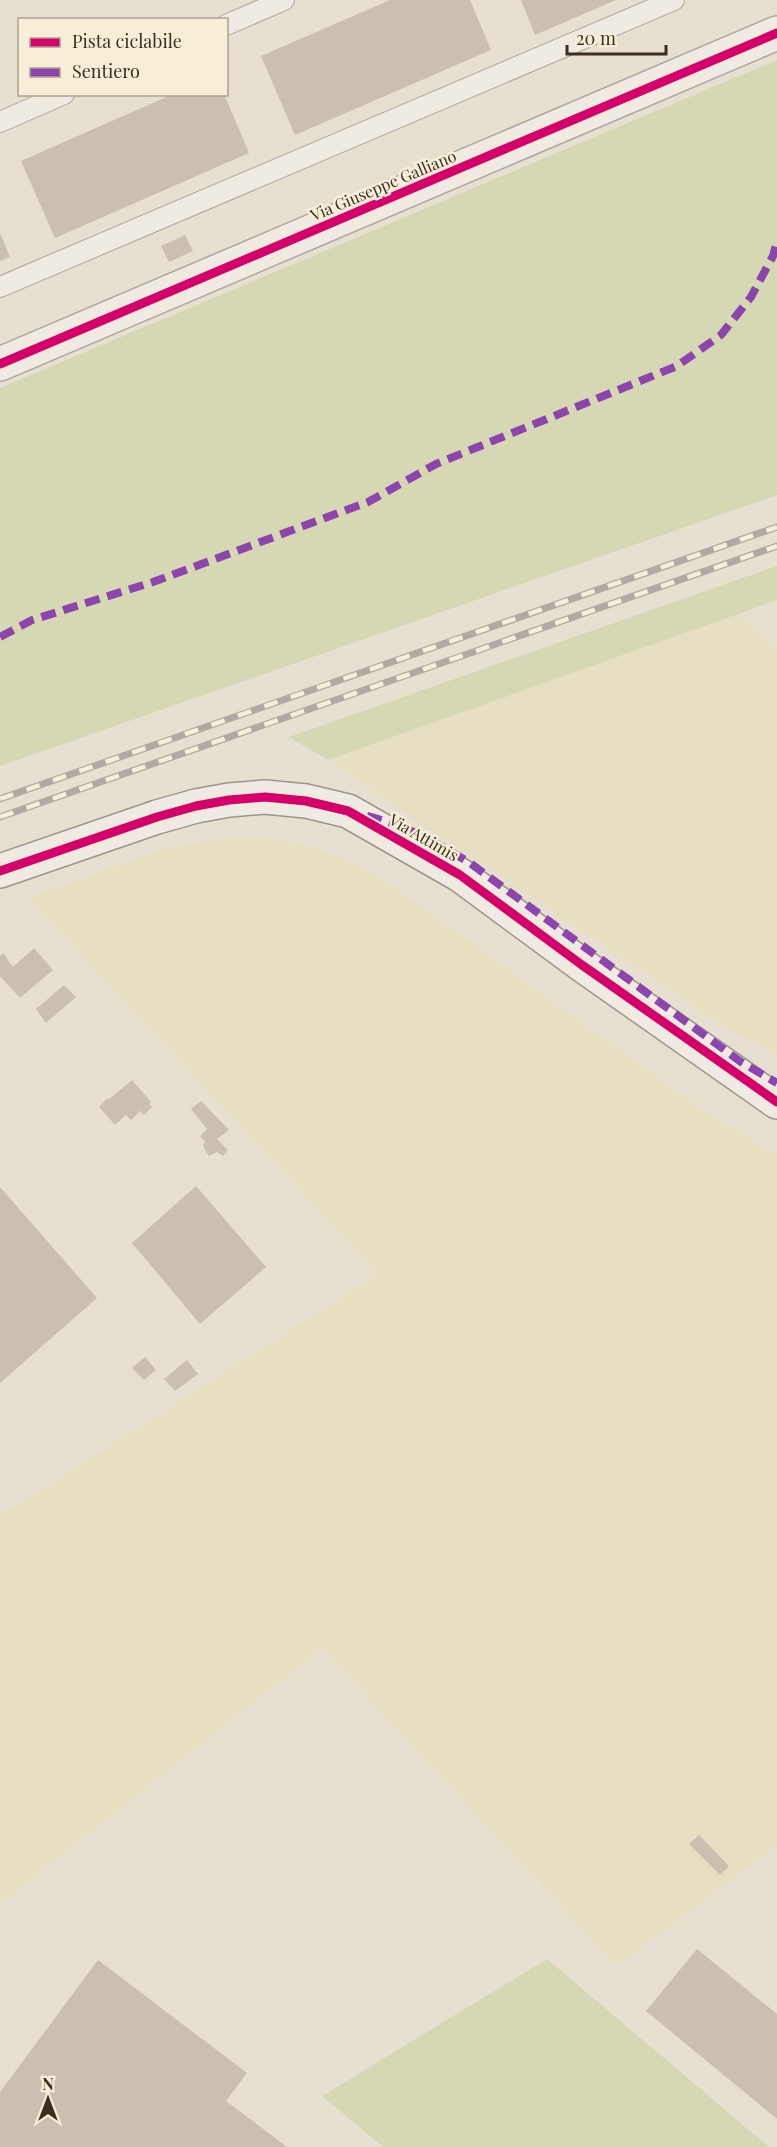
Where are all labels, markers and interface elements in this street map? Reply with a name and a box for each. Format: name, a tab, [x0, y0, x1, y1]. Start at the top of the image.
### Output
legend	[18, 18, 228, 96]
scale bar	[567, 18, 666, 56]
text: 20 m	[576, 26, 616, 50]
text: Pista ciclabile	[72, 29, 182, 53]
text: Sentiero	[72, 59, 140, 83]
street label: Via Giuseppe Galliano	[306, 145, 459, 226]
street label: Via Attimis	[385, 808, 463, 865]
north arrow	[18, 2069, 78, 2129]
text: N	[42, 2073, 54, 2094]

